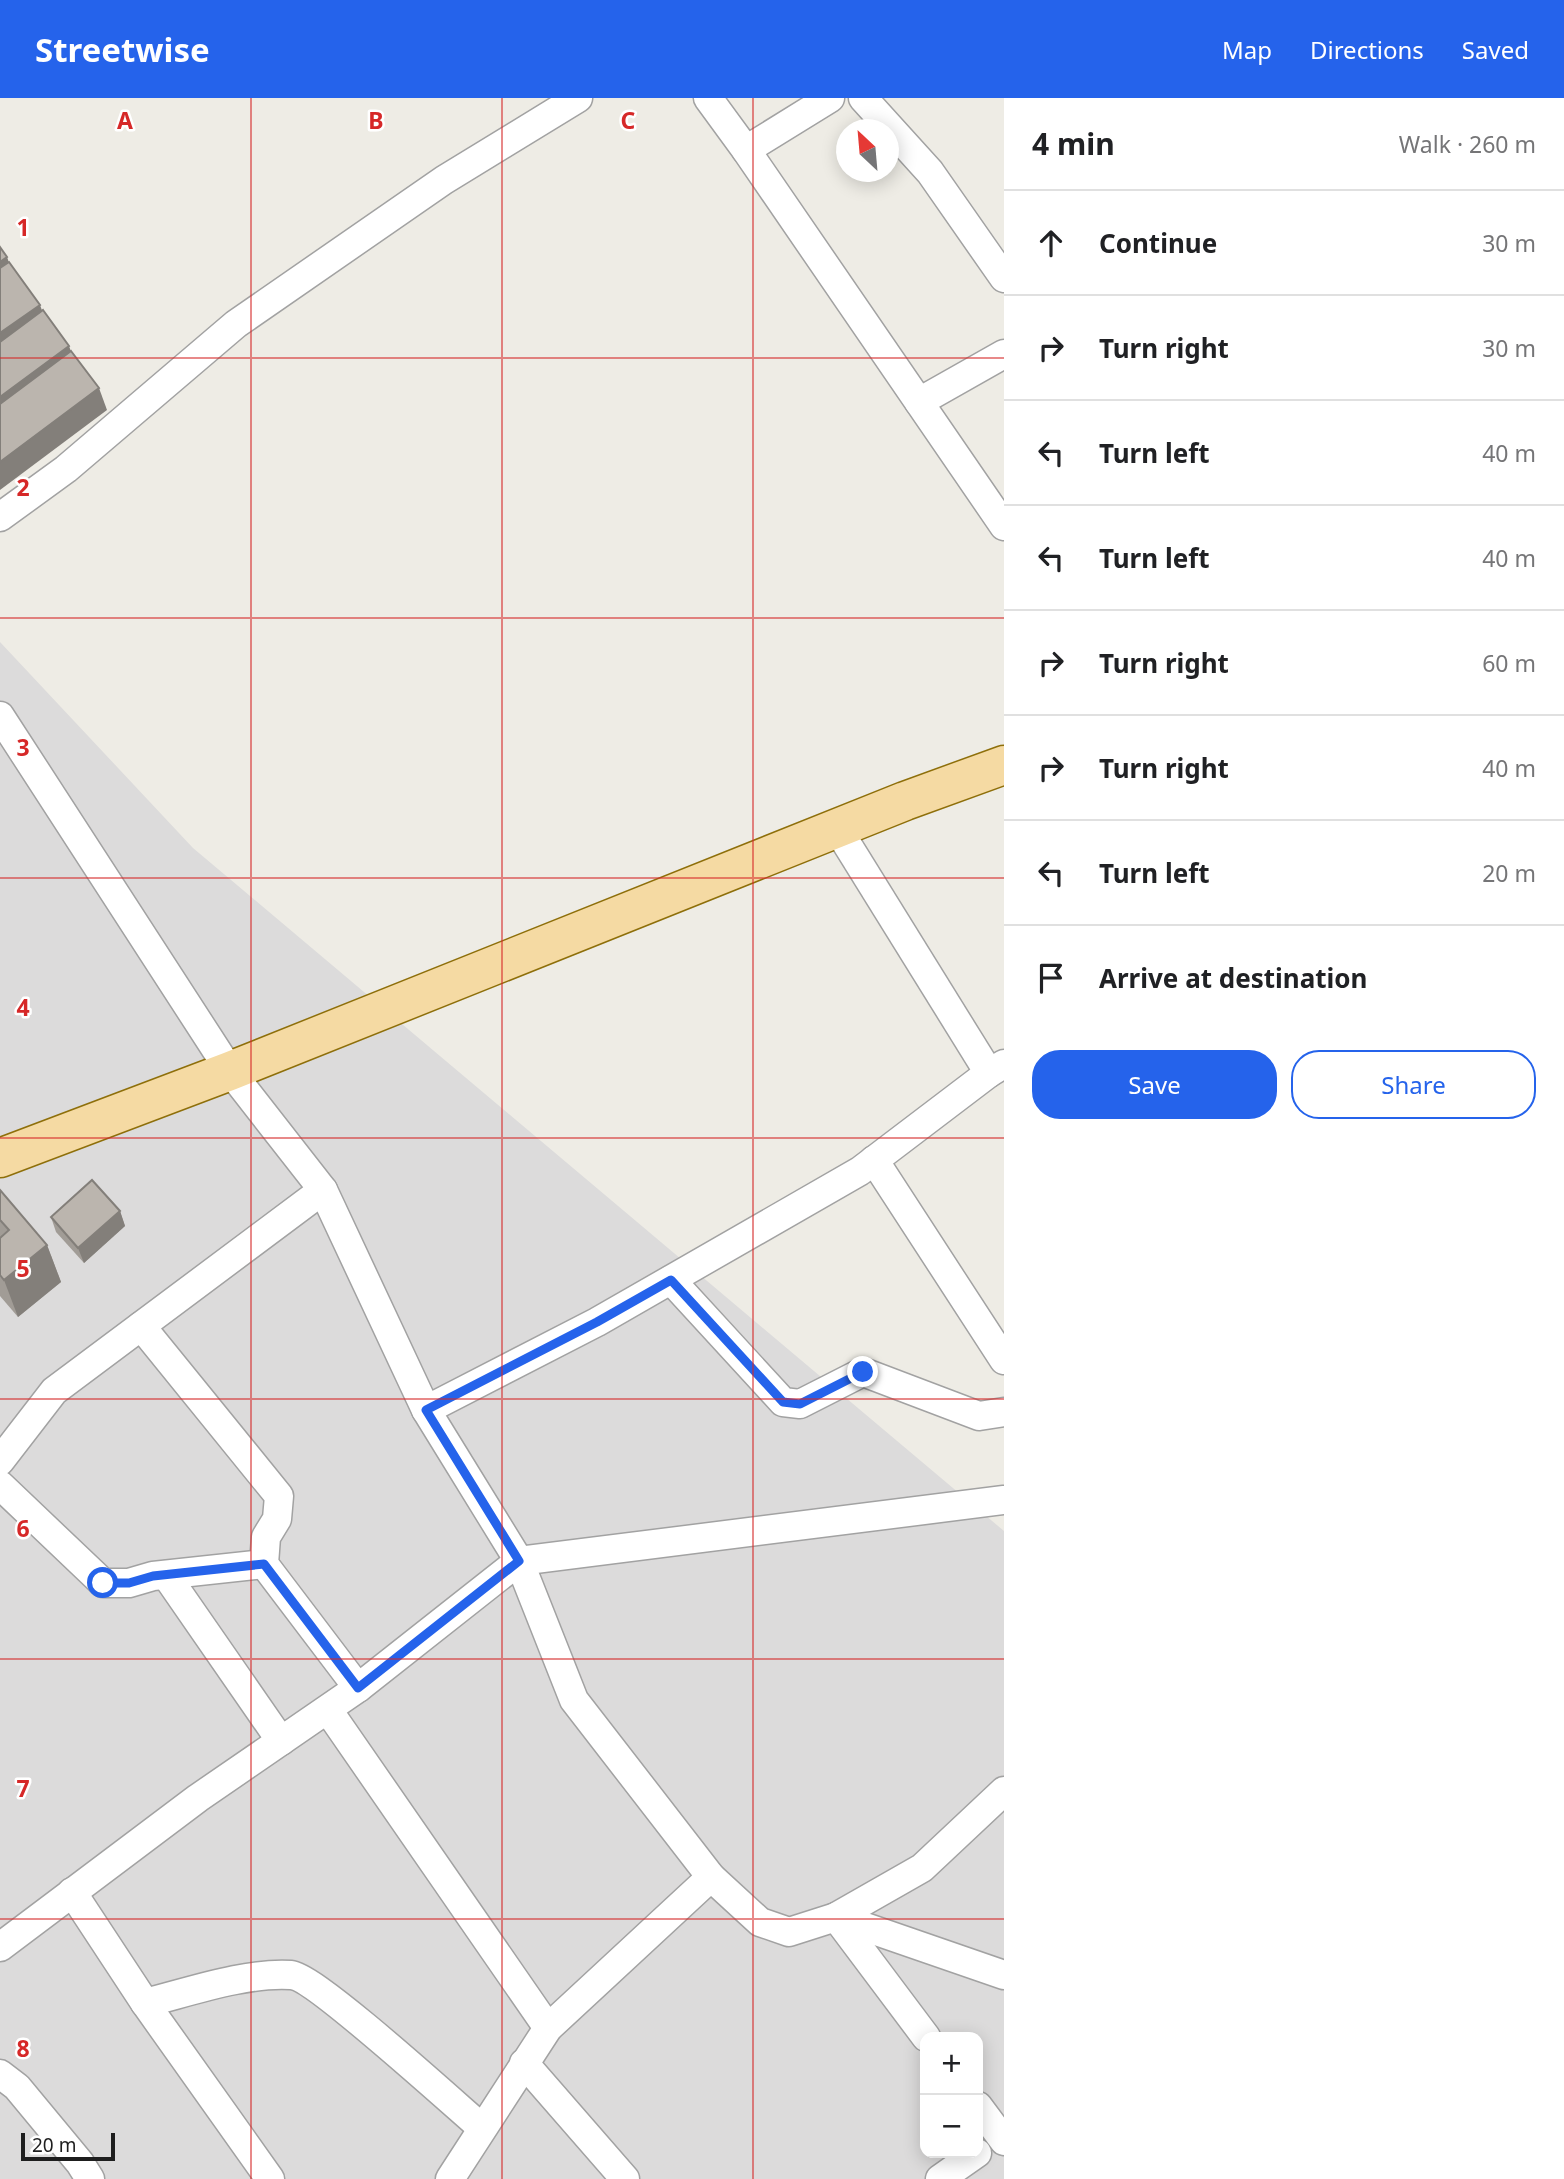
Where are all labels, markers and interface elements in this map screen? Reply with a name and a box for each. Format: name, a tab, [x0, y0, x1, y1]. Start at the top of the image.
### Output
text: Streetwise	[35, 27, 210, 72]
text: Map	[1222, 33, 1272, 66]
text: Directions	[1310, 33, 1424, 66]
text: Saved	[1462, 33, 1529, 66]
text: A	[117, 104, 133, 136]
text: B	[368, 104, 384, 136]
text: C	[621, 104, 636, 136]
north arrow	[836, 119, 899, 182]
text: 4 min	[1032, 123, 1115, 164]
text: Walk · 260 m	[1399, 128, 1536, 160]
text: 1	[16, 211, 30, 243]
icon: ahead	[1032, 224, 1070, 262]
text: Continue	[1099, 225, 1217, 261]
text: 30 m	[1482, 227, 1536, 259]
icon: right	[1032, 329, 1070, 367]
text: Turn right	[1099, 330, 1229, 366]
text: 30 m	[1482, 332, 1536, 364]
icon: left	[1032, 434, 1070, 472]
text: Turn left	[1099, 435, 1210, 471]
text: 40 m	[1482, 437, 1536, 469]
text: 2	[16, 471, 30, 503]
icon: left	[1032, 539, 1070, 577]
text: Turn left	[1099, 540, 1210, 576]
text: 40 m	[1482, 542, 1536, 574]
icon: right	[1032, 644, 1070, 682]
text: Turn right	[1099, 645, 1229, 681]
text: 60 m	[1482, 647, 1536, 679]
text: 3	[16, 731, 30, 763]
icon: right	[1032, 749, 1070, 787]
text: Turn right	[1099, 750, 1229, 786]
text: 40 m	[1482, 752, 1536, 784]
icon: left	[1032, 854, 1070, 892]
text: Turn left	[1099, 855, 1210, 891]
text: 20 m	[1482, 857, 1536, 889]
icon: arrive	[1032, 959, 1070, 997]
text: Arrive at destination	[1099, 960, 1368, 996]
text: 4	[16, 991, 30, 1023]
button: Save	[1032, 1050, 1277, 1119]
button: Share	[1291, 1050, 1536, 1119]
text: 5	[16, 1252, 30, 1284]
route end	[847, 1356, 878, 1387]
text: 6	[16, 1512, 30, 1544]
route start	[87, 1567, 118, 1598]
text: 7	[16, 1772, 30, 1804]
text: 8	[16, 2032, 30, 2064]
map controls	[920, 2032, 983, 2158]
button: +	[920, 2032, 983, 2095]
button: −	[920, 2095, 983, 2158]
scale bar	[21, 2130, 116, 2162]
text: 20 m	[32, 2132, 76, 2158]

